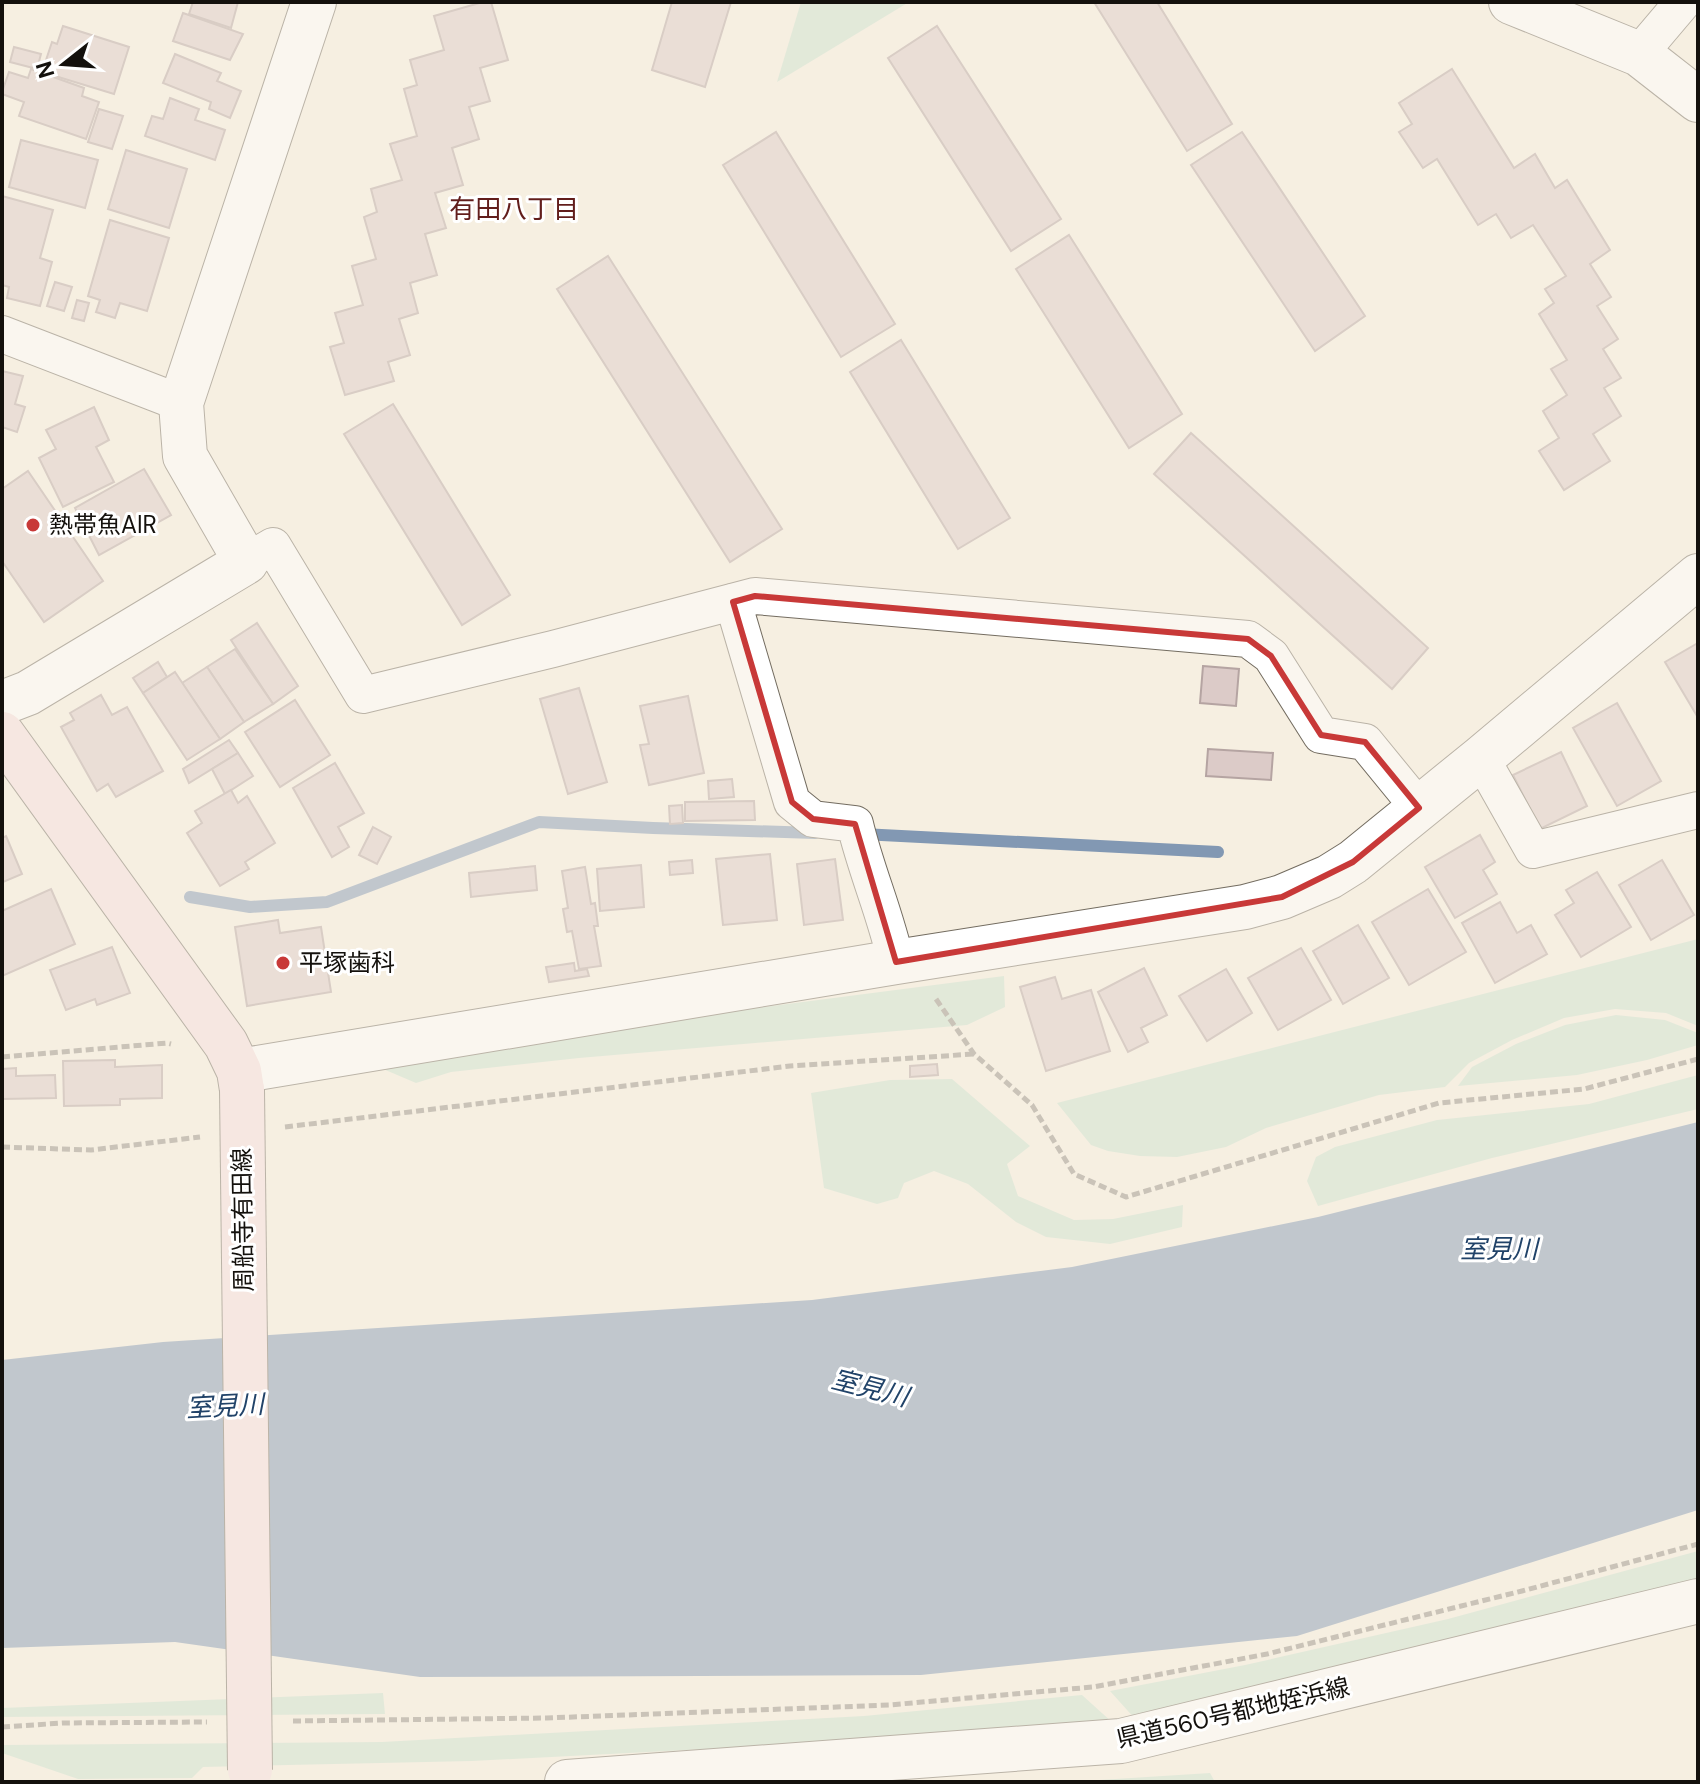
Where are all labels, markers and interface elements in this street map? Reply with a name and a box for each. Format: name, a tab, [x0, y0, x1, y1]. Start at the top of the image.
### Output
north arrow	[24, 24, 104, 104]
text: N	[29, 58, 62, 82]
district label: 有田八丁目	[449, 192, 579, 226]
place label: 熱帯魚AIR	[49, 509, 157, 540]
marker: 熱帯魚AIR	[24, 516, 42, 534]
place label: 平塚歯科	[299, 947, 395, 978]
marker: 平塚歯科	[274, 954, 292, 972]
street label: 周船寺有田線	[226, 1148, 259, 1292]
water label: 室見川	[1460, 1232, 1541, 1266]
water label: 室見川	[828, 1362, 915, 1415]
water label: 室見川	[185, 1387, 268, 1425]
street label: 県道560号都地姪浜線	[1113, 1671, 1352, 1754]

